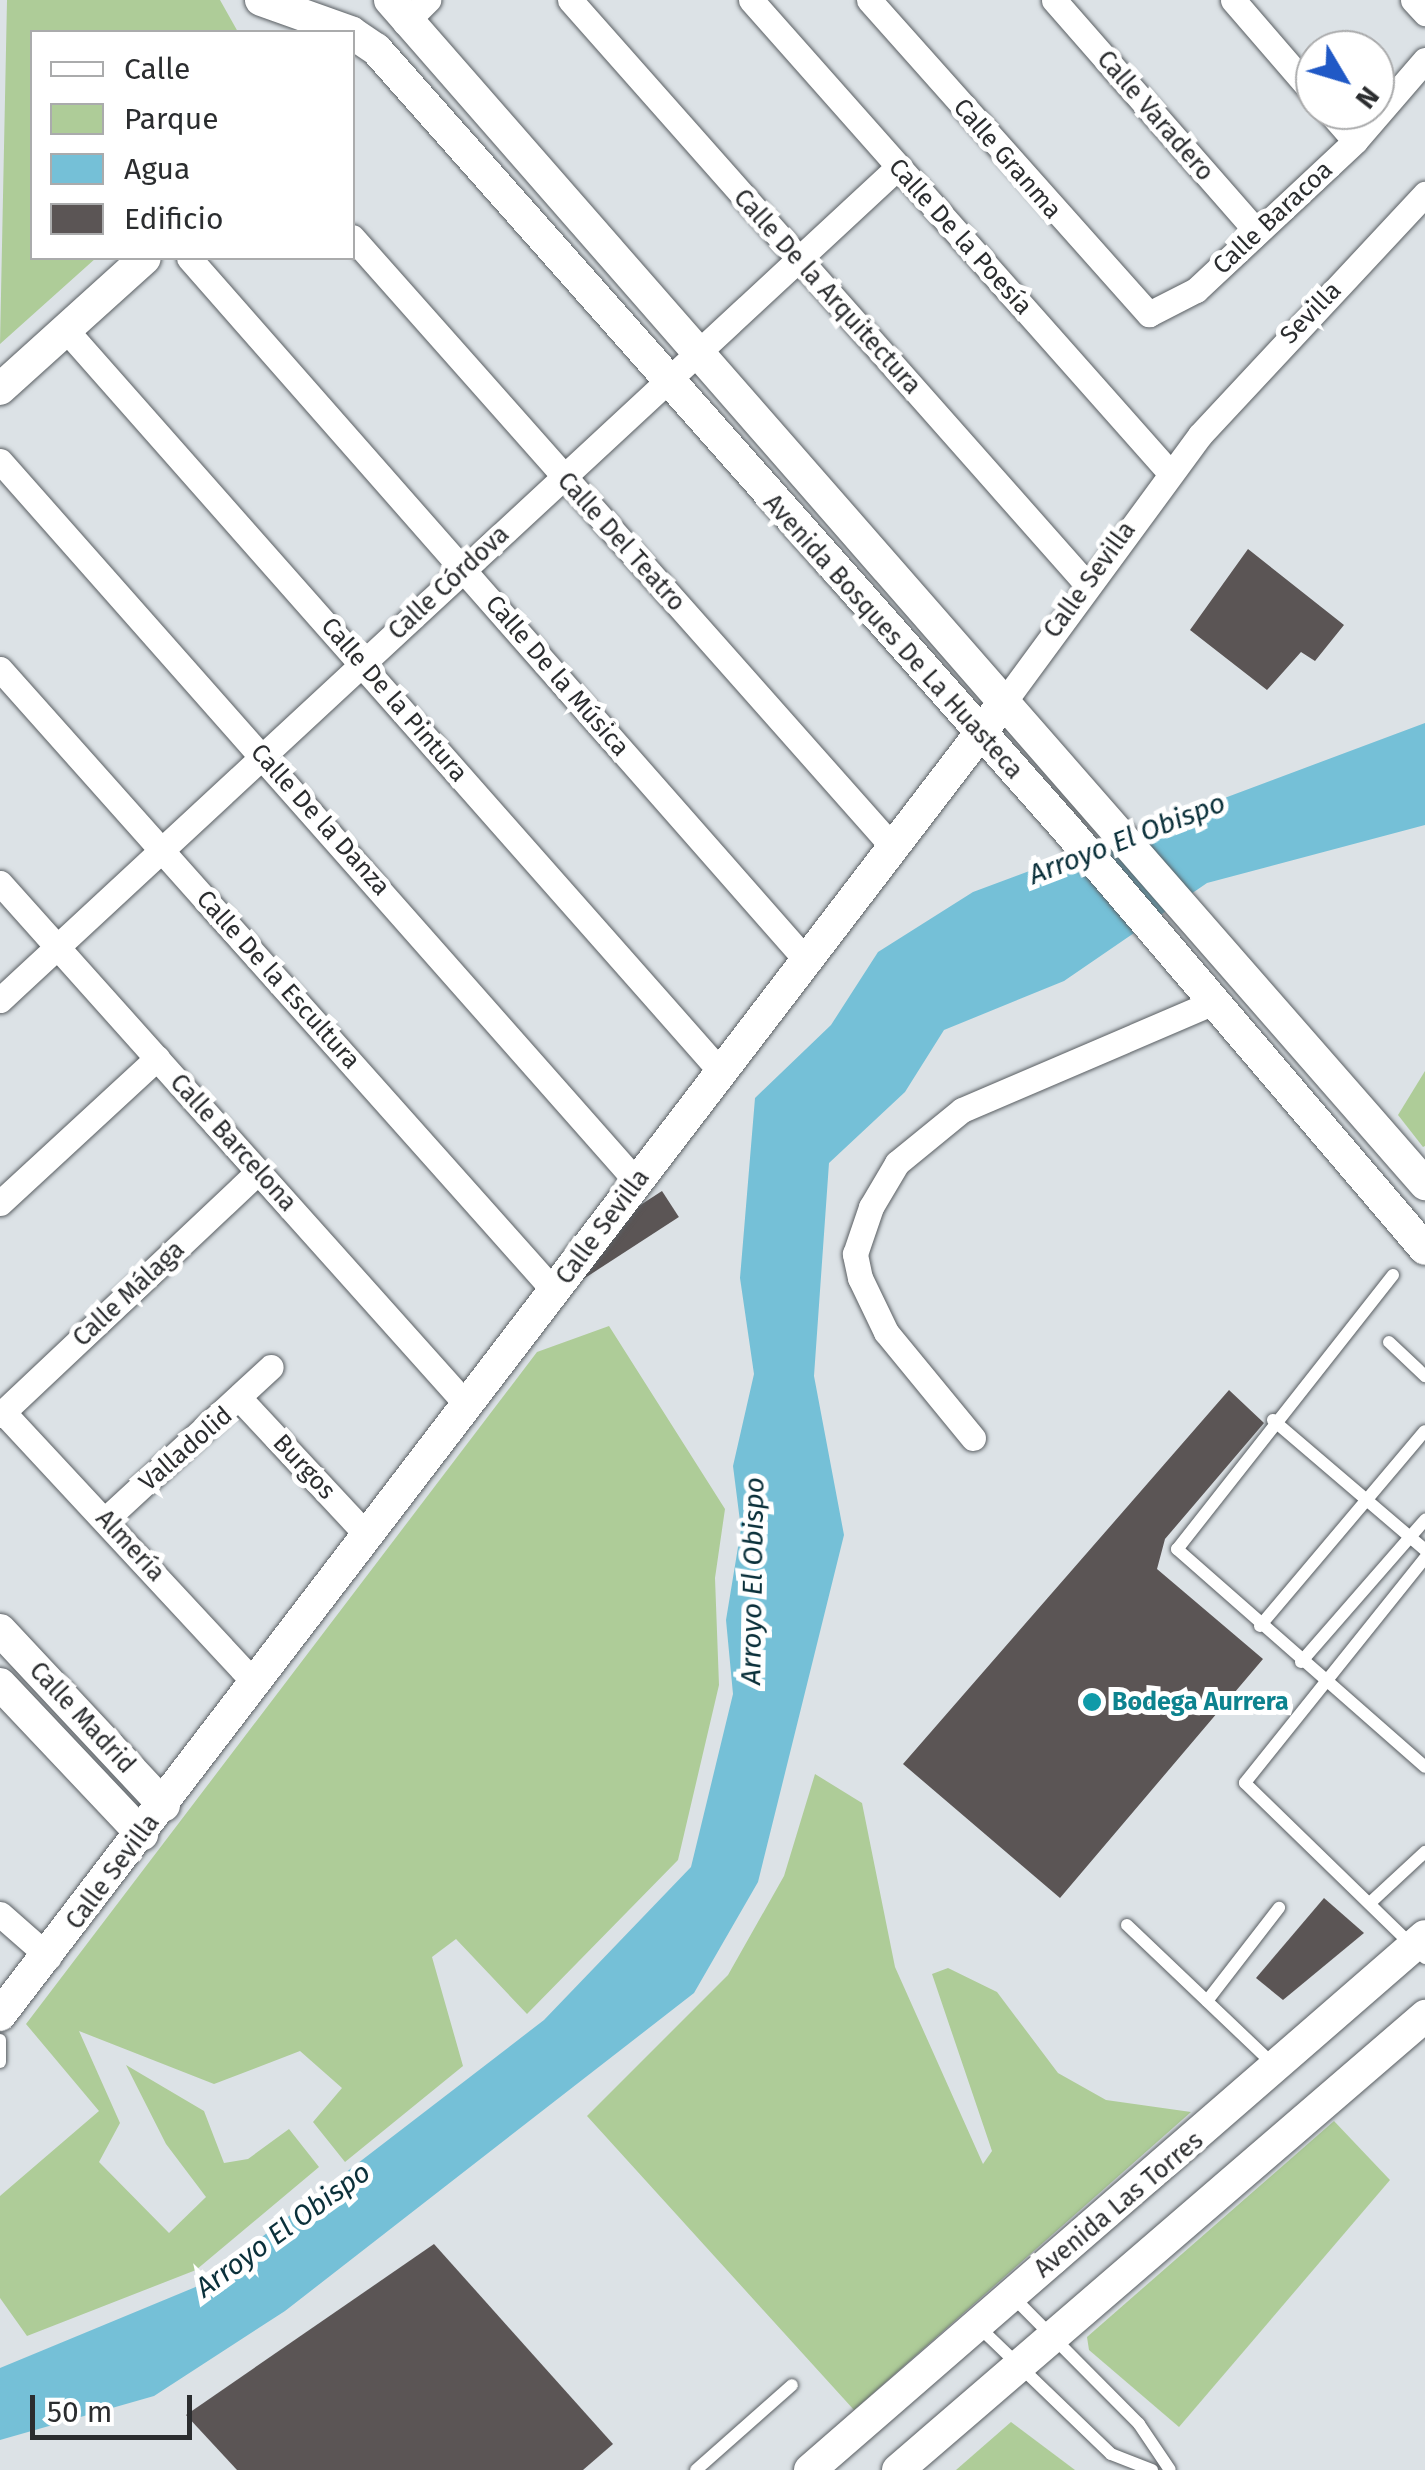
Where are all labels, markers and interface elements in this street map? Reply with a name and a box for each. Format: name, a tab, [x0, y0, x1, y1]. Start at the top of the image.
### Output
legend	[30, 30, 355, 260]
north arrow	[1295, 30, 1395, 130]
street label: Calle Varadero	[1090, 45, 1220, 187]
text: Calle	[124, 51, 190, 87]
text: N	[1349, 80, 1386, 115]
street label: Calle Granma	[947, 93, 1067, 225]
text: Parque	[124, 101, 219, 137]
text: Agua	[124, 151, 190, 187]
street label: Calle De la Poesía	[882, 153, 1038, 321]
street label: Calle Baracoa	[1207, 155, 1339, 281]
street label: Calle De la Arquitectura	[727, 183, 927, 401]
text: Edificio	[124, 201, 223, 237]
street label: Sevilla	[1274, 276, 1348, 350]
street label: Calle Del Teatro	[551, 466, 691, 618]
street label: Avenida Bosques De La Huasteca	[757, 488, 1029, 786]
street label: Calle Sevilla	[1038, 516, 1142, 644]
street label: Calle Córdova	[383, 520, 515, 646]
street label: Calle De la Música	[479, 589, 635, 763]
street label: Calle De la Pintura	[315, 612, 473, 788]
street label: Calle De la Danza	[244, 738, 396, 902]
water label: Arroyo El Obispo	[1024, 786, 1230, 892]
street label: Calle De la Escultura	[190, 884, 366, 1076]
street label: Calle Barcelona	[163, 1068, 303, 1218]
street label: Calle Sevilla	[550, 1163, 656, 1291]
street label: Calle Málaga	[67, 1235, 191, 1353]
street label: Valladolid	[133, 1401, 239, 1497]
street label: Burgos	[266, 1428, 342, 1506]
water label: Arroyo El Obispo	[734, 1477, 772, 1685]
street label: Almería	[89, 1504, 171, 1588]
street label: Calle Madrid	[23, 1656, 141, 1780]
place label: Bodega Aurrera	[1112, 1687, 1289, 1717]
marker: Bodega Aurrera	[1081, 1691, 1103, 1713]
street label: Calle Sevilla	[60, 1808, 166, 1936]
street label: Avenida Las Torres	[1029, 2126, 1209, 2284]
water label: Arroyo El Obispo	[189, 2155, 377, 2305]
scale bar	[35, 2375, 198, 2437]
text: 50 m	[47, 2394, 112, 2430]

